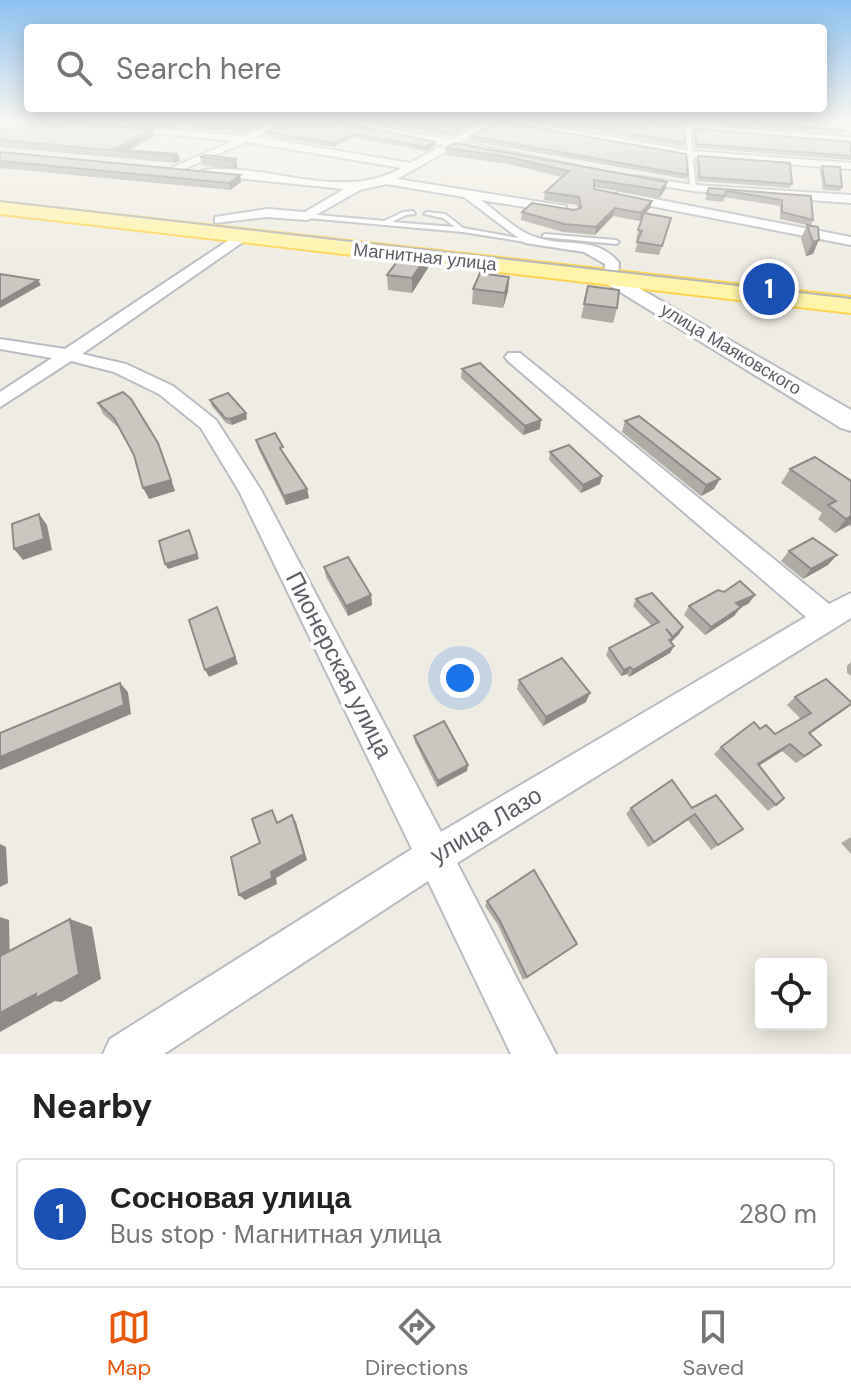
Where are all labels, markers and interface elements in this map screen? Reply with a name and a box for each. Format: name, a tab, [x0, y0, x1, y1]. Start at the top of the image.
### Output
search box	[24, 24, 827, 112]
icon: search	[52, 46, 96, 90]
text: Search here	[116, 49, 282, 88]
street label: Магнитная улица	[352, 238, 499, 277]
pin: 1	[743, 259, 795, 319]
street label: улица Маяковского	[656, 298, 806, 400]
street label: Пионерская улица	[279, 566, 400, 764]
your location	[440, 658, 480, 698]
street label: улица Лазо	[424, 779, 547, 870]
map controls	[755, 958, 827, 1030]
button: locate	[755, 958, 827, 1030]
text: Nearby	[32, 1084, 152, 1129]
text: Сосновая улица	[110, 1178, 351, 1217]
text: 1	[55, 1197, 65, 1231]
text: 280 m	[739, 1197, 817, 1231]
text: Bus stop · Магнитная улица	[110, 1217, 442, 1251]
tab: Map	[107, 1305, 151, 1382]
tab: Directions	[365, 1305, 469, 1382]
tab: Saved	[682, 1305, 744, 1382]

